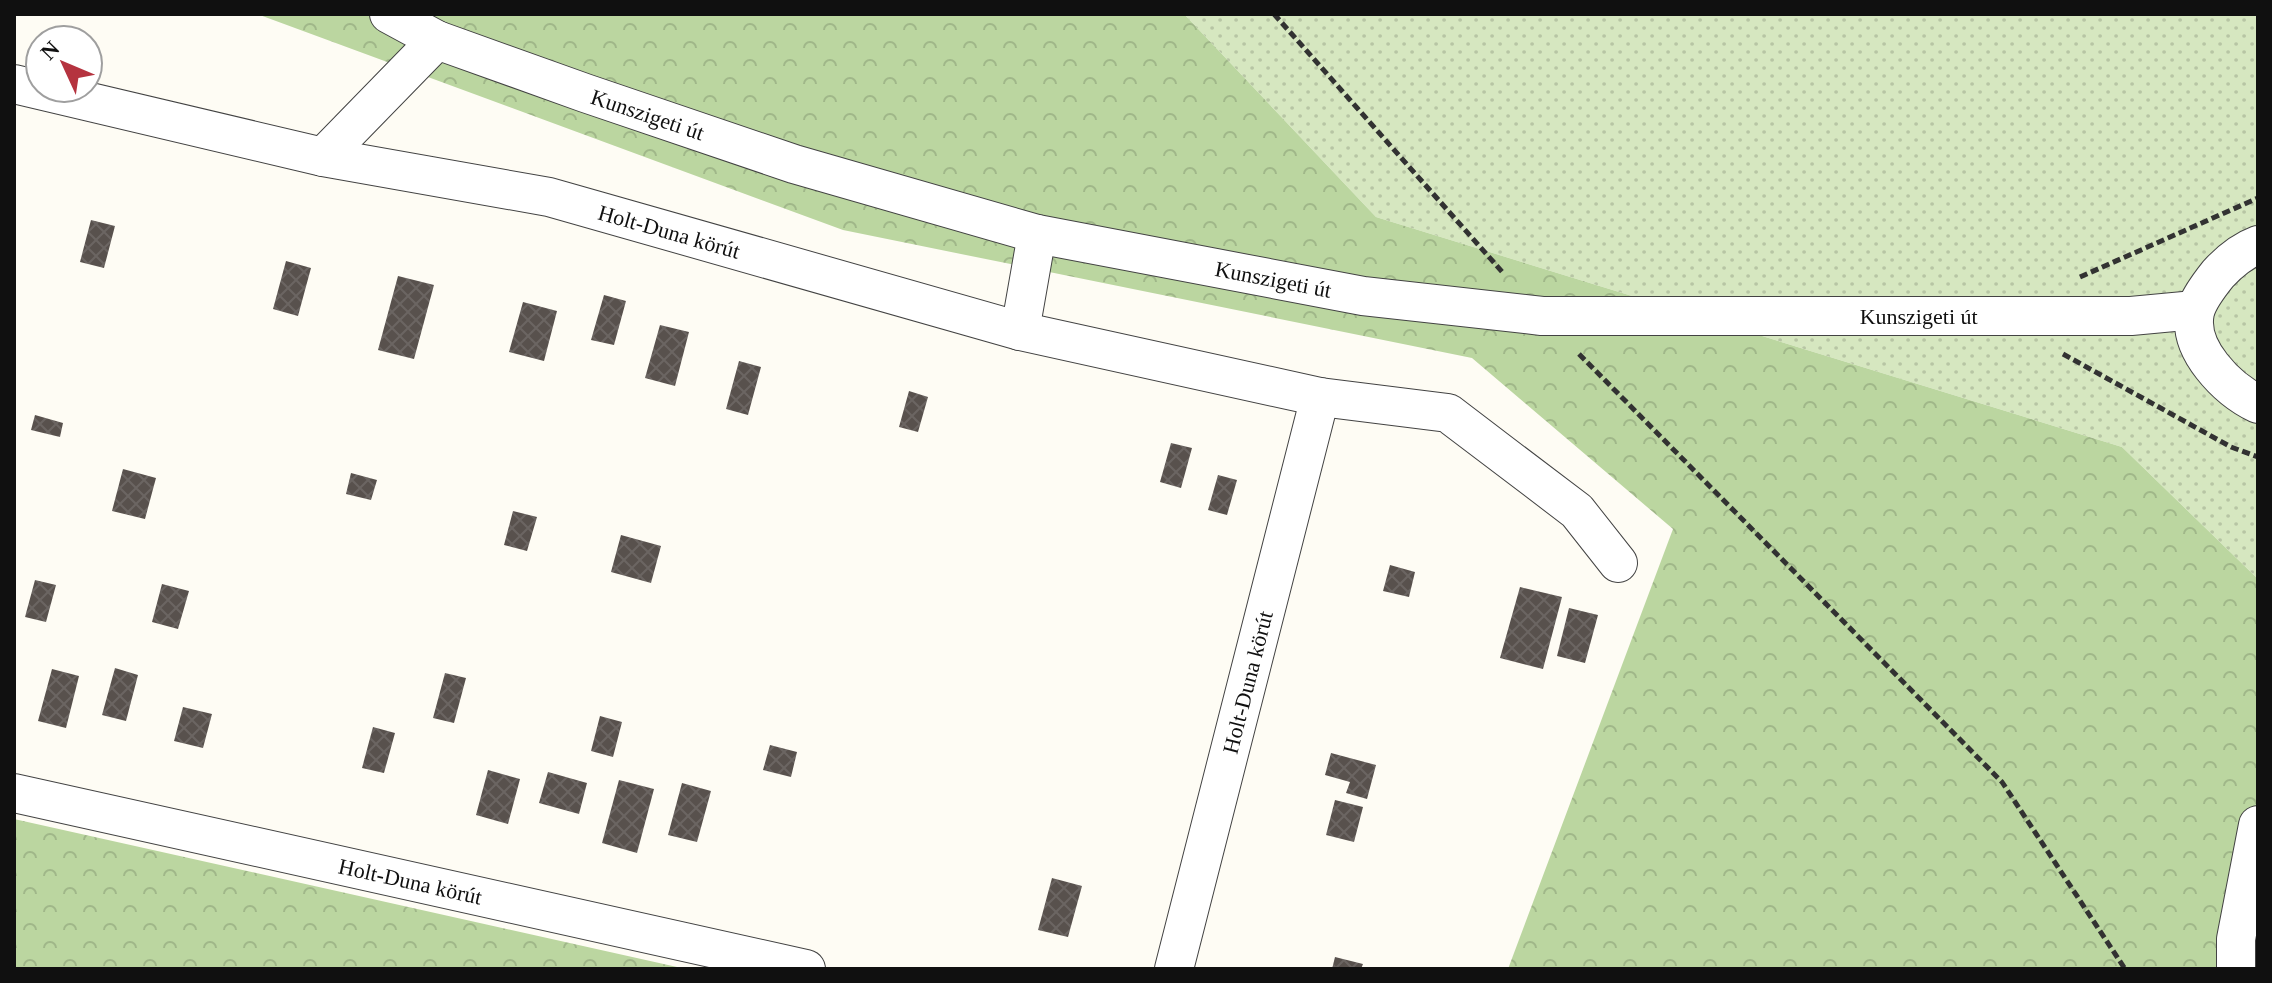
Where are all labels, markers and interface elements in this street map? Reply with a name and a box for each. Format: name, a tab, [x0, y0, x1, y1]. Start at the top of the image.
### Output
north arrow	[24, 24, 104, 104]
text: N	[35, 36, 65, 65]
street label: Kunszigeti út	[588, 84, 707, 146]
street label: Holt-Duna körút	[595, 200, 743, 264]
street label: Kunszigeti út	[1213, 256, 1334, 303]
street label: Kunszigeti út	[1860, 304, 1978, 329]
street label: Holt-Duna körút	[1218, 608, 1278, 756]
street label: Holt-Duna körút	[336, 854, 484, 910]

